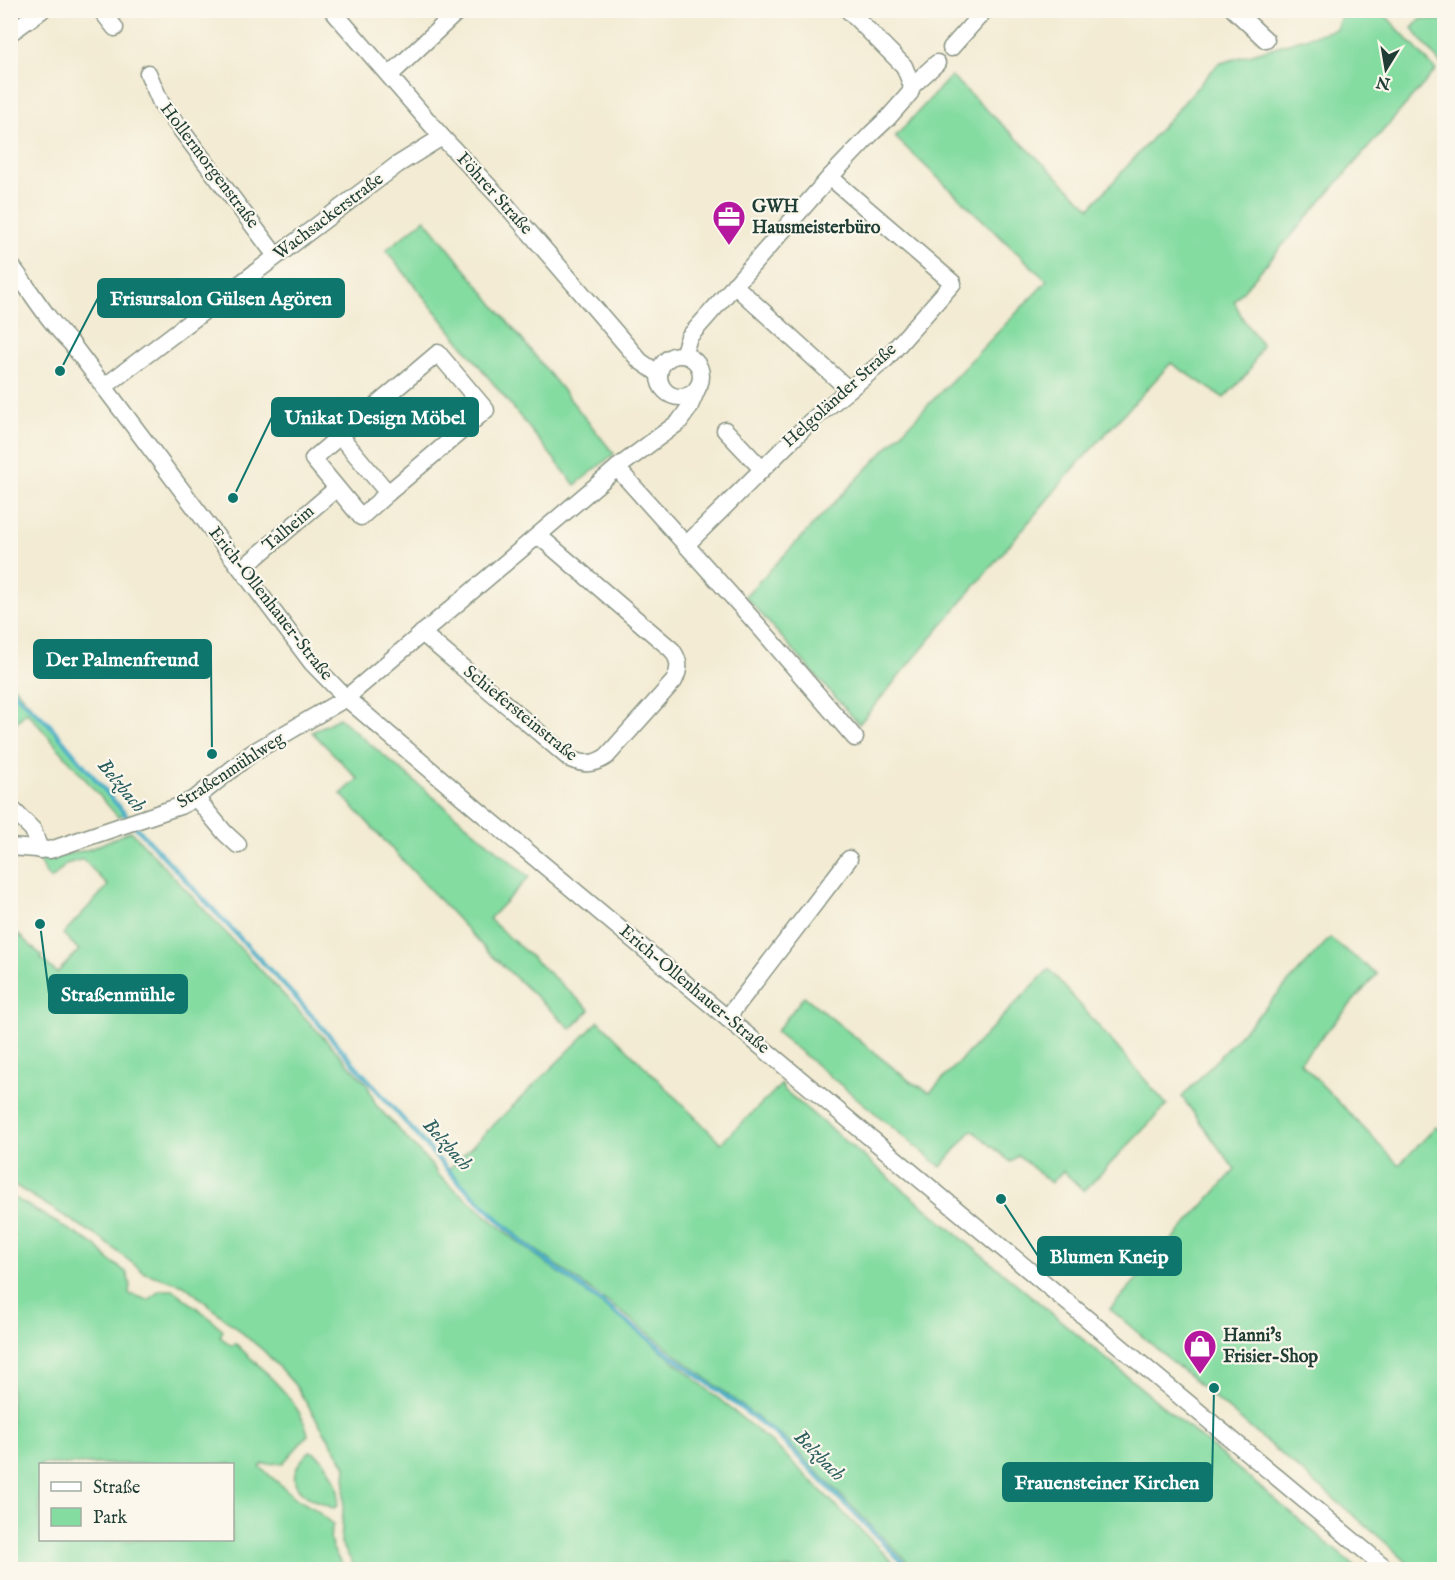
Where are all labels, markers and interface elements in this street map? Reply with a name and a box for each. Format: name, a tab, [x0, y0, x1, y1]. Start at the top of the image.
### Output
north arrow	[1356, 39, 1416, 99]
text: N	[1375, 71, 1393, 93]
street label: Hollermorgenstraße	[154, 99, 264, 233]
street label: Föhrer Straße	[451, 148, 537, 240]
street label: Wachsackerstraße	[269, 168, 389, 266]
place label: GWH Hausmeisterbüro	[752, 196, 881, 240]
office icon: GWH Hausmeisterbüro	[711, 199, 747, 246]
callout: Frisursalon Gülsen Agören	[98, 279, 344, 317]
text: Frisursalon Gülsen Agören	[110, 287, 332, 312]
street label: Helgoländer Straße	[778, 339, 902, 453]
callout: Unikat Design Möbel	[272, 398, 478, 436]
text: Unikat Design Möbel	[283, 406, 466, 431]
street label: Talheim	[258, 501, 320, 557]
street label: Erich-Ollenhauer-Straße	[203, 522, 337, 686]
callout: Der Palmenfreund	[34, 640, 211, 678]
text: Der Palmenfreund	[45, 648, 200, 673]
street label: Schiefersteinstraße	[458, 661, 582, 767]
street label: Straßenmühlweg	[173, 727, 289, 814]
water label: Belzbach	[91, 754, 151, 818]
street label: Erich-Ollenhauer-Straße	[614, 920, 774, 1060]
callout: Straßenmühle	[49, 975, 187, 1013]
text: Straßenmühle	[61, 983, 176, 1008]
water label: Belzbach	[417, 1113, 478, 1177]
callout: Blumen Kneip	[1038, 1237, 1181, 1275]
text: Blumen Kneip	[1050, 1245, 1169, 1270]
place label: Hanni's Frisier-Shop	[1223, 1325, 1318, 1369]
shop icon: Hanni's Frisier-Shop	[1182, 1328, 1218, 1375]
water label: Belzbach	[788, 1425, 850, 1487]
legend	[39, 1463, 234, 1541]
callout: Frauensteiner Kirchen	[1003, 1463, 1212, 1501]
text: Frauensteiner Kirchen	[1015, 1471, 1200, 1496]
text: Straße	[93, 1477, 140, 1500]
text: Park	[93, 1507, 128, 1530]

